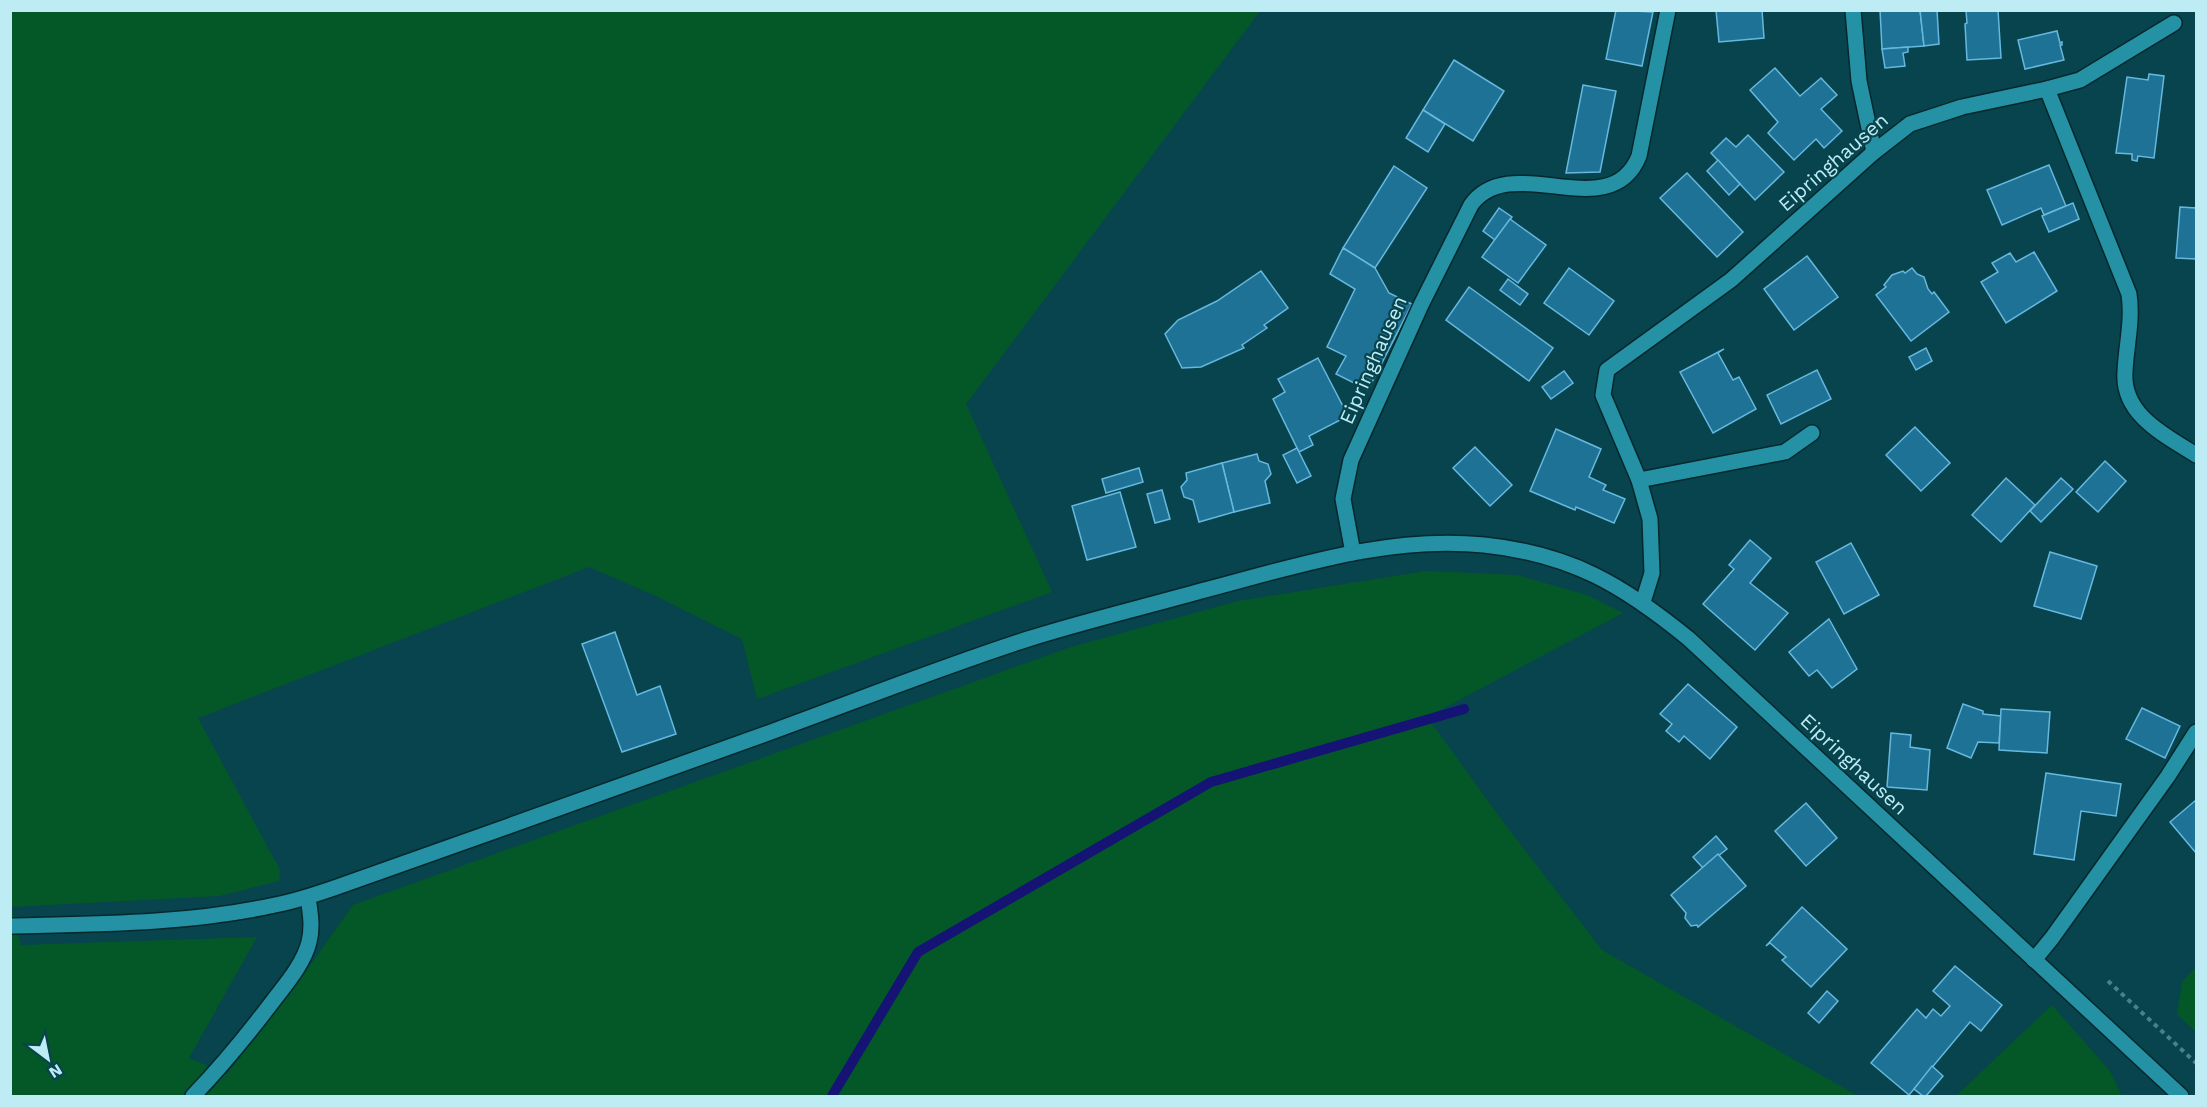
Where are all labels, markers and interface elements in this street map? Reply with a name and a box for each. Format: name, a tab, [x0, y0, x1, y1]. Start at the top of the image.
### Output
street label: Eipringhausen	[1773, 108, 1893, 216]
street label: Eipringhausen	[1334, 292, 1412, 428]
street label: Eipringhausen	[1795, 708, 1913, 820]
north arrow	[18, 1029, 78, 1089]
text: N	[46, 1060, 66, 1082]

